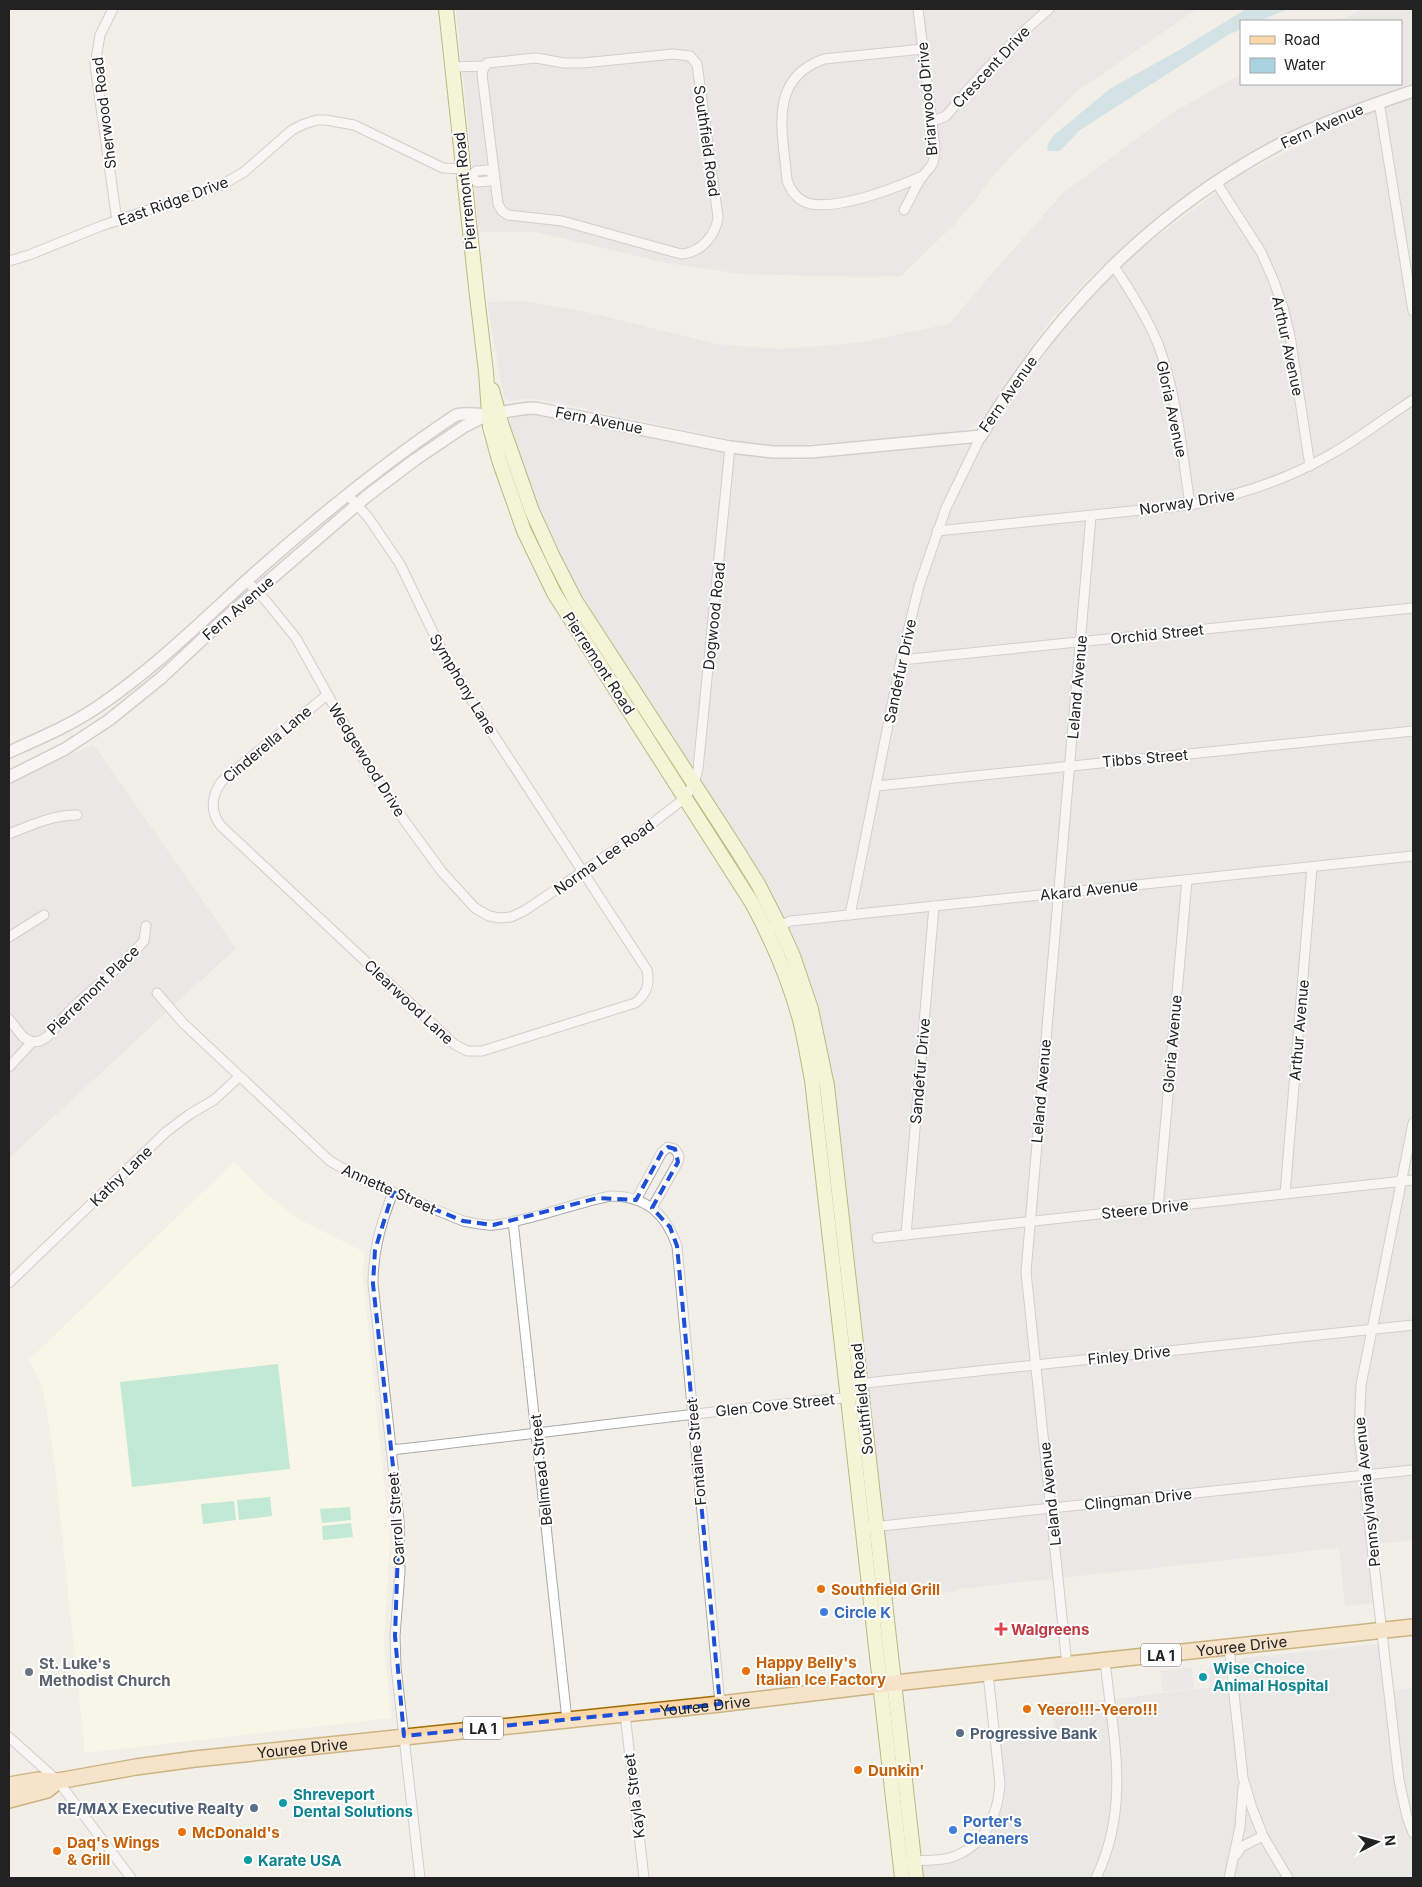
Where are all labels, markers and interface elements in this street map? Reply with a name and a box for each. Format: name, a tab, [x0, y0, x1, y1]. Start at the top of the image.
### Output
legend	[1240, 20, 1402, 85]
street label: Crescent Drive	[948, 22, 1034, 112]
text: Road	[1284, 30, 1320, 49]
street label: Briarwood Drive	[913, 41, 941, 157]
text: Water	[1284, 55, 1326, 74]
street label: Sherwood Road	[88, 56, 120, 170]
street label: Southfield Road	[690, 84, 724, 198]
street label: Fern Avenue	[1278, 99, 1366, 153]
street label: Pierremont Road	[449, 131, 481, 251]
street label: East Ridge Drive	[115, 172, 231, 230]
street label: Arthur Avenue	[1268, 294, 1308, 398]
street label: Fern Avenue	[975, 352, 1041, 436]
street label: Gloria Avenue	[1152, 359, 1192, 459]
street label: Fern Avenue	[554, 402, 644, 438]
street label: Norway Drive	[1138, 485, 1236, 519]
street label: Dogwood Road	[699, 561, 729, 671]
street label: Fern Avenue	[198, 572, 278, 644]
street label: Pierremont Road	[559, 608, 639, 718]
street label: Sandefur Drive	[880, 617, 920, 725]
street label: Orchid Street	[1109, 620, 1205, 648]
street label: Symphony Lane	[425, 630, 501, 738]
street label: Leland Avenue	[1063, 634, 1091, 740]
street label: Wedgewood Drive	[324, 700, 410, 820]
street label: Cinderella Lane	[219, 701, 315, 787]
street label: Tibbs Street	[1101, 745, 1189, 771]
street label: Norma Lee Road	[550, 815, 658, 899]
street label: Akard Avenue	[1039, 875, 1139, 905]
street label: Pierremont Place	[43, 941, 143, 1039]
street label: Clearwood Lane	[360, 956, 458, 1048]
street label: Arthur Avenue	[1285, 979, 1313, 1081]
street label: Gloria Avenue	[1158, 994, 1186, 1094]
street label: Sandefur Drive	[906, 1017, 934, 1125]
street label: Leland Avenue	[1027, 1038, 1055, 1144]
street label: Kathy Lane	[86, 1142, 156, 1210]
street label: Annette Street	[339, 1160, 439, 1218]
street label: Steere Drive	[1101, 1195, 1189, 1223]
street label: Finley Drive	[1087, 1341, 1171, 1369]
street label: Southfield Road	[847, 1342, 877, 1456]
street label: Glen Cove Street	[714, 1389, 836, 1421]
street label: Fontaine Street	[682, 1398, 710, 1506]
street label: Bellmead Street	[526, 1413, 556, 1527]
street label: Pennsylvania Avenue	[1350, 1416, 1384, 1568]
street label: Leland Avenue	[1035, 1441, 1065, 1547]
street label: Carroll Street	[383, 1472, 409, 1566]
street label: Clingman Drive	[1083, 1484, 1193, 1514]
place label: Southfield Grill	[831, 1580, 940, 1599]
marker: Southfield Grill	[815, 1583, 827, 1595]
place label: Circle K	[834, 1603, 891, 1622]
marker: Circle K	[818, 1606, 830, 1618]
place label: Walgreens	[1011, 1620, 1089, 1639]
marker: Walgreens	[995, 1623, 1007, 1635]
street label: Youree Drive	[1195, 1631, 1288, 1660]
road number: LA 1	[1141, 1644, 1181, 1666]
place label: Happy Belly's Italian Ice Factory	[756, 1653, 886, 1689]
place label: St. Luke's Methodist Church	[39, 1654, 171, 1690]
place label: Wise Choice Animal Hospital	[1213, 1659, 1328, 1695]
marker: Happy Belly's Italian Ice Factory	[740, 1665, 752, 1677]
marker: St. Luke's Methodist Church	[23, 1666, 35, 1678]
marker: Wise Choice Animal Hospital	[1197, 1671, 1209, 1683]
street label: Youree Drive	[659, 1691, 751, 1720]
place label: Yeero!!!-Yeero!!!	[1037, 1700, 1158, 1719]
marker: Yeero!!!-Yeero!!!	[1021, 1703, 1033, 1715]
road number: LA 1	[463, 1716, 503, 1740]
place label: Progressive Bank	[970, 1724, 1098, 1743]
marker: Progressive Bank	[954, 1727, 966, 1739]
street label: Youree Drive	[256, 1734, 349, 1762]
street label: Kayla Street	[619, 1752, 649, 1840]
place label: Dunkin'	[868, 1761, 924, 1780]
marker: Dunkin'	[852, 1764, 864, 1776]
place label: Shreveport Dental Solutions	[293, 1785, 413, 1821]
marker: Shreveport Dental Solutions	[277, 1797, 289, 1809]
place label: RE/MAX Executive Realty	[57, 1799, 244, 1818]
marker: RE/MAX Executive Realty	[248, 1802, 260, 1814]
place label: Porter's Cleaners	[963, 1812, 1029, 1848]
north arrow	[1352, 1817, 1402, 1867]
place label: McDonald's	[192, 1823, 280, 1842]
marker: Porter's Cleaners	[947, 1824, 959, 1836]
marker: McDonald's	[176, 1826, 188, 1838]
place label: Daq's Wings & Grill	[67, 1833, 160, 1869]
text: N	[1381, 1834, 1399, 1847]
marker: Daq's Wings & Grill	[51, 1845, 63, 1857]
place label: Karate USA	[258, 1851, 342, 1870]
marker: Karate USA	[242, 1854, 254, 1866]

